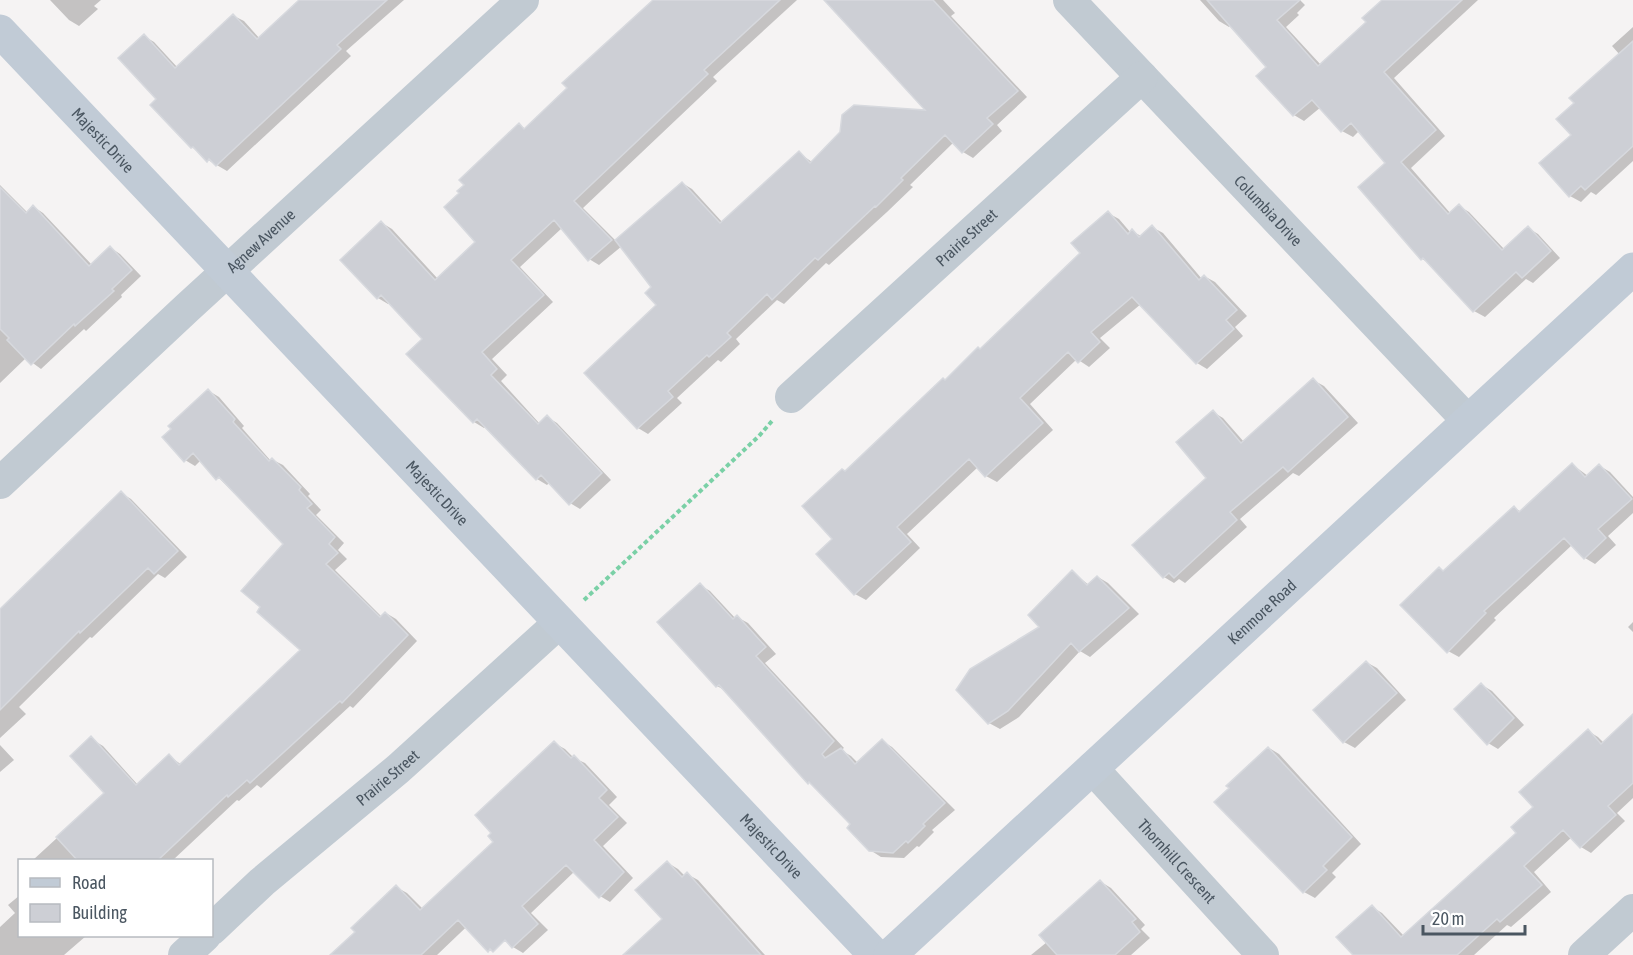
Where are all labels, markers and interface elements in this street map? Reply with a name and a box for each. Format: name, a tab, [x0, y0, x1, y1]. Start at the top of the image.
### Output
street label: Majestic Drive	[68, 104, 138, 176]
street label: Columbia Drive	[1231, 172, 1306, 249]
street label: Agnew Avenue	[223, 205, 298, 276]
street label: Prairie Street	[932, 205, 1001, 270]
street label: Majestic Drive	[402, 457, 472, 529]
street label: Kenmore Road	[1224, 576, 1300, 648]
street label: Prairie Street	[353, 745, 423, 809]
street label: Majestic Drive	[737, 810, 806, 882]
street label: Thornhill Crescent	[1134, 815, 1220, 907]
legend	[18, 859, 213, 937]
text: Road	[72, 872, 106, 893]
scale bar	[1423, 898, 1525, 936]
text: Building	[72, 902, 127, 923]
text: 20 m	[1432, 908, 1464, 929]

